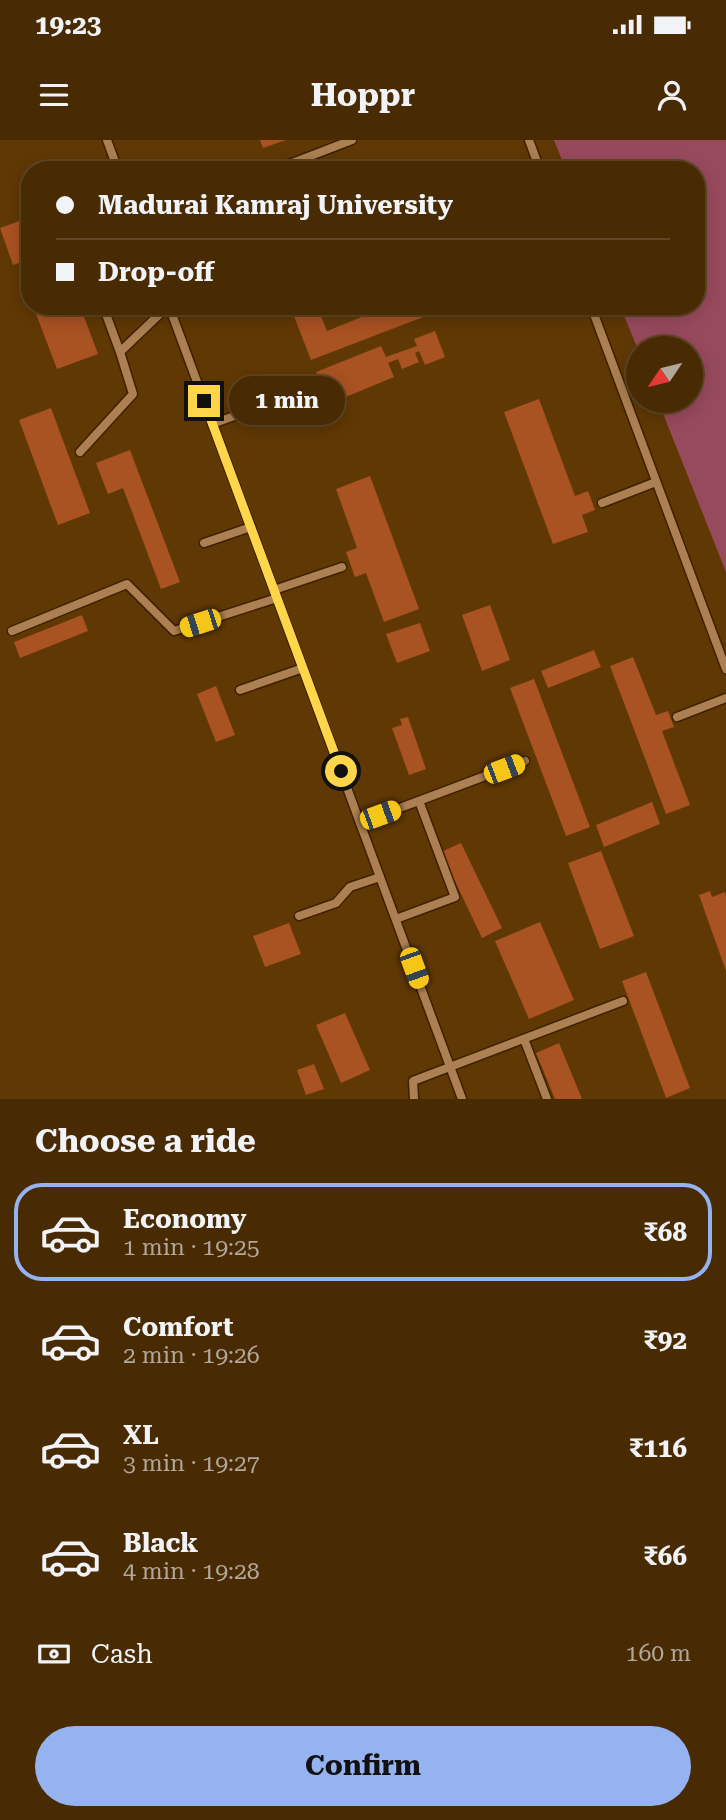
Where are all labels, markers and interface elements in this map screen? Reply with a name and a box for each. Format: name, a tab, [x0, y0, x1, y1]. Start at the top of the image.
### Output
text: 19:23	[35, 10, 101, 40]
icon: menu	[35, 76, 73, 114]
text: Hoppr	[311, 76, 415, 114]
icon: person	[653, 76, 691, 114]
text: Madurai Kamraj University	[98, 190, 453, 220]
text: Drop-off	[98, 257, 214, 287]
north arrow	[626, 336, 704, 413]
map controls	[626, 336, 703, 413]
callout: 1 min	[228, 376, 344, 426]
route end	[188, 385, 220, 417]
text: 1 min	[255, 387, 319, 414]
car	[177, 607, 224, 639]
car	[481, 752, 528, 786]
route start	[325, 755, 357, 787]
car	[357, 798, 404, 832]
car	[397, 945, 432, 991]
text: Choose a ride	[35, 1122, 256, 1160]
icon: car	[39, 1201, 102, 1264]
text: Economy	[123, 1204, 246, 1234]
text: ₹68	[643, 1217, 687, 1247]
text: 1 min · 19:25	[123, 1234, 260, 1261]
icon: car	[39, 1309, 102, 1372]
text: Comfort	[123, 1312, 233, 1342]
text: ₹92	[643, 1325, 687, 1355]
text: 2 min · 19:26	[123, 1342, 260, 1369]
icon: car	[39, 1417, 102, 1480]
text: XL	[123, 1420, 159, 1450]
text: ₹116	[629, 1433, 687, 1463]
text: 3 min · 19:27	[123, 1450, 260, 1477]
icon: car	[39, 1525, 102, 1588]
text: Black	[123, 1528, 198, 1558]
text: ₹66	[643, 1541, 687, 1571]
text: 4 min · 19:28	[123, 1558, 260, 1585]
icon: cash	[35, 1635, 73, 1673]
text: Cash	[91, 1639, 153, 1669]
text: 160 m	[626, 1640, 691, 1667]
button: Confirm	[35, 1726, 691, 1806]

